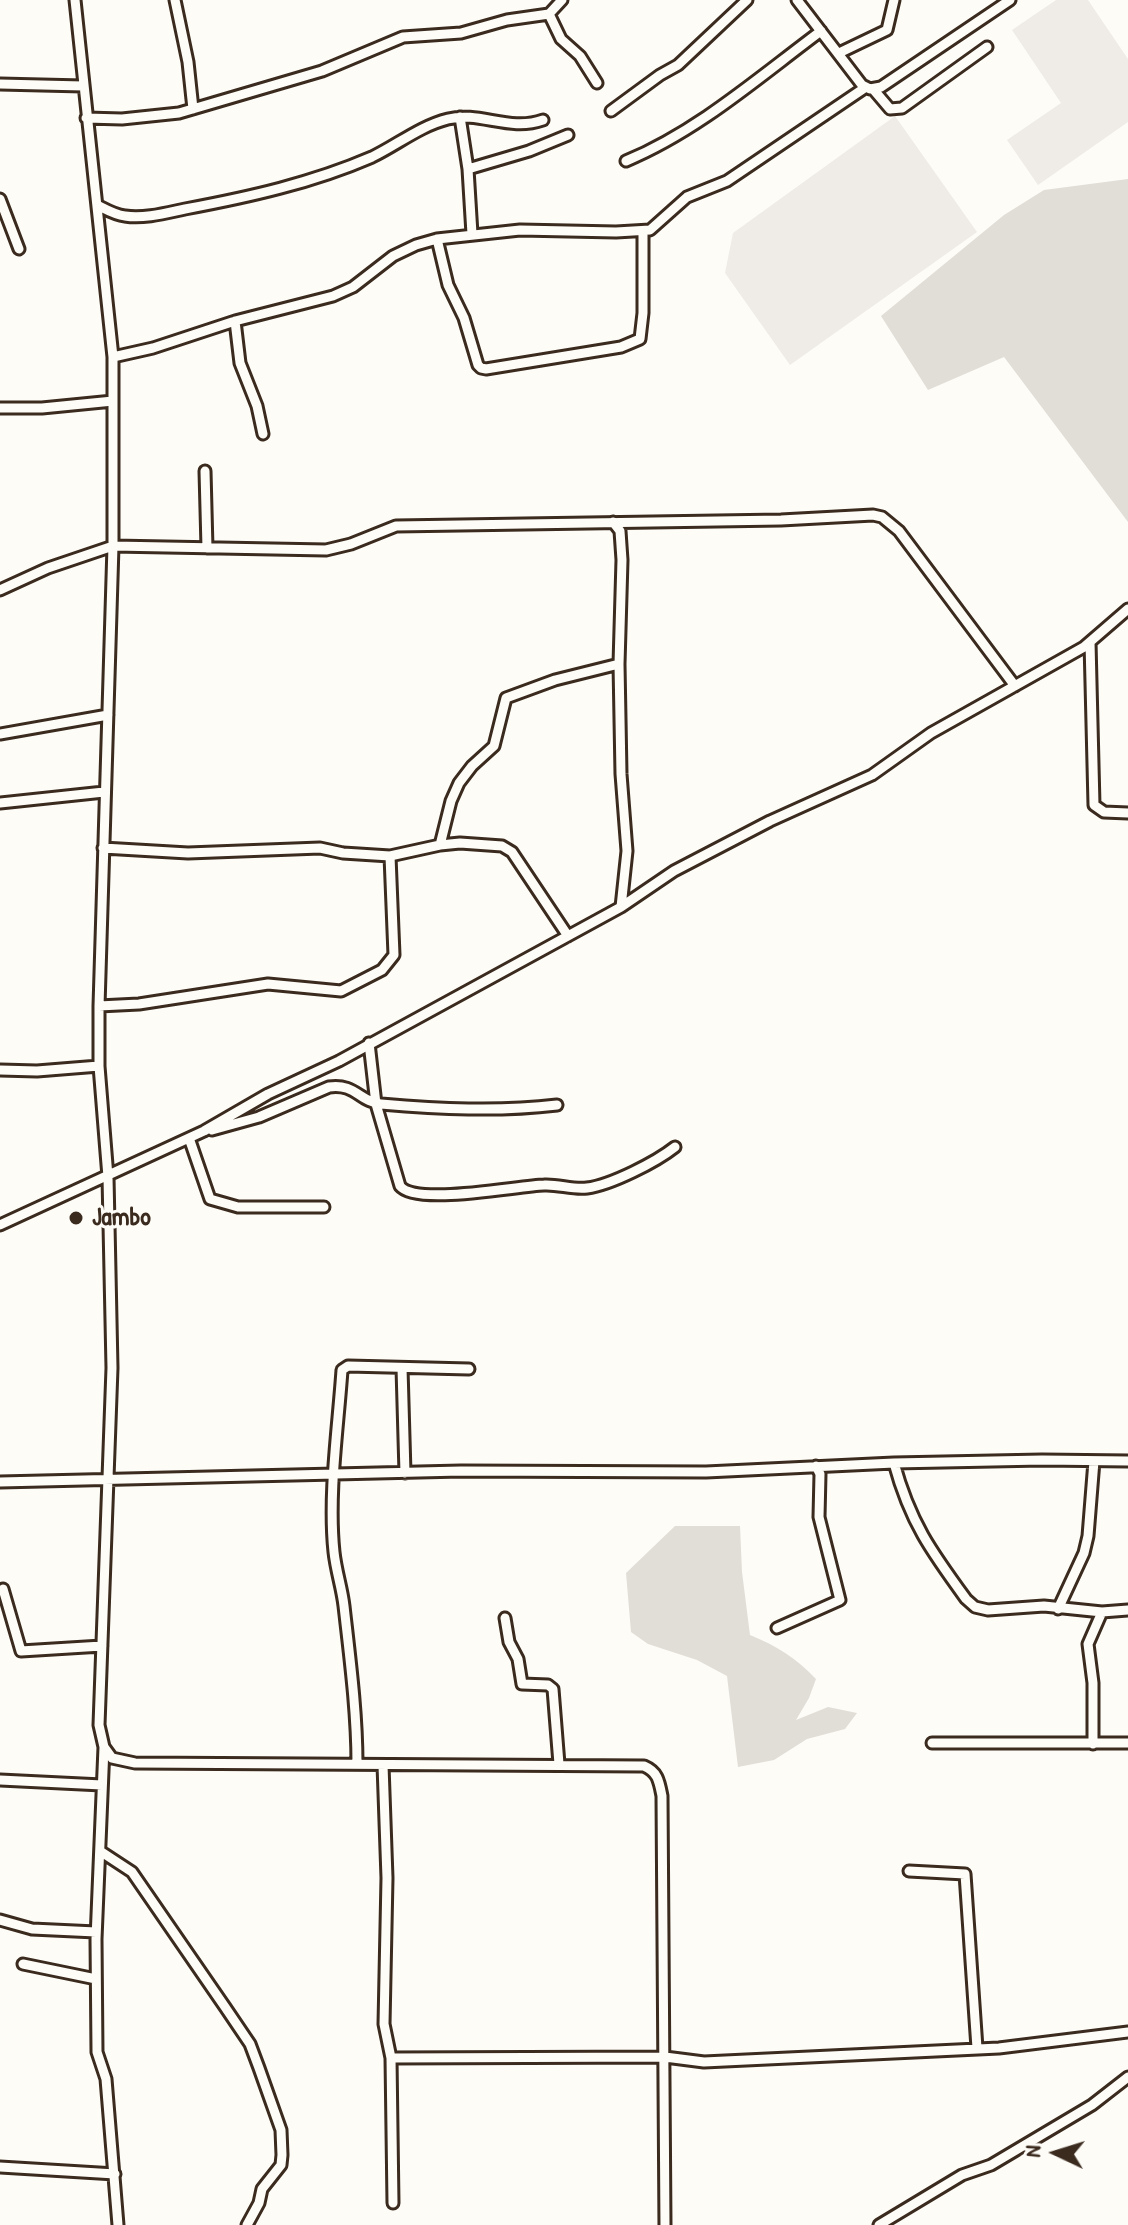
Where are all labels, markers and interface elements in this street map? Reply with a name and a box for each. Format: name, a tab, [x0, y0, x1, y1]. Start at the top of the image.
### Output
place label: Jambo	[92, 1202, 151, 1234]
marker: Jambo	[67, 1209, 85, 1227]
north arrow	[1016, 2113, 1096, 2193]
text: N	[1017, 2144, 1047, 2158]

